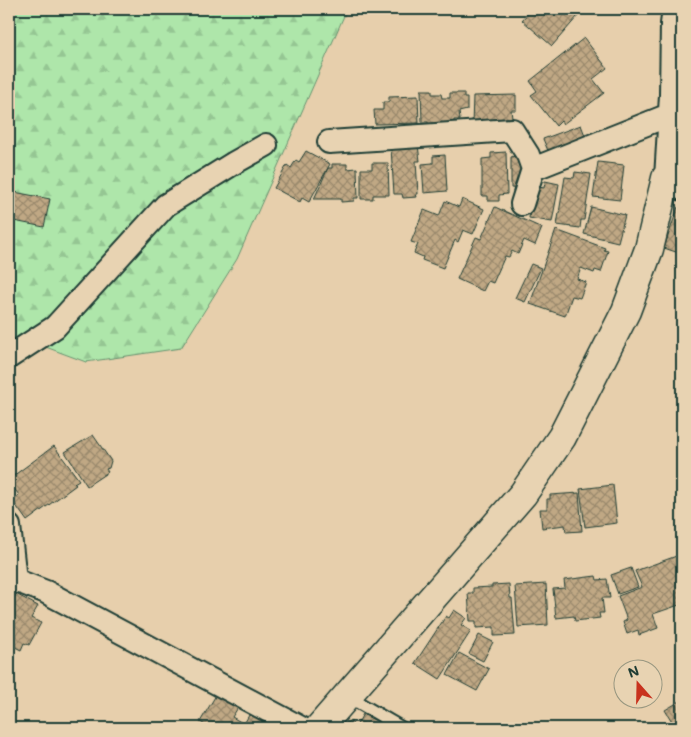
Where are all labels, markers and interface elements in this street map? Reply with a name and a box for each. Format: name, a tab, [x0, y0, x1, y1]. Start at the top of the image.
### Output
north arrow	[614, 660, 664, 710]
text: N	[625, 661, 642, 682]

